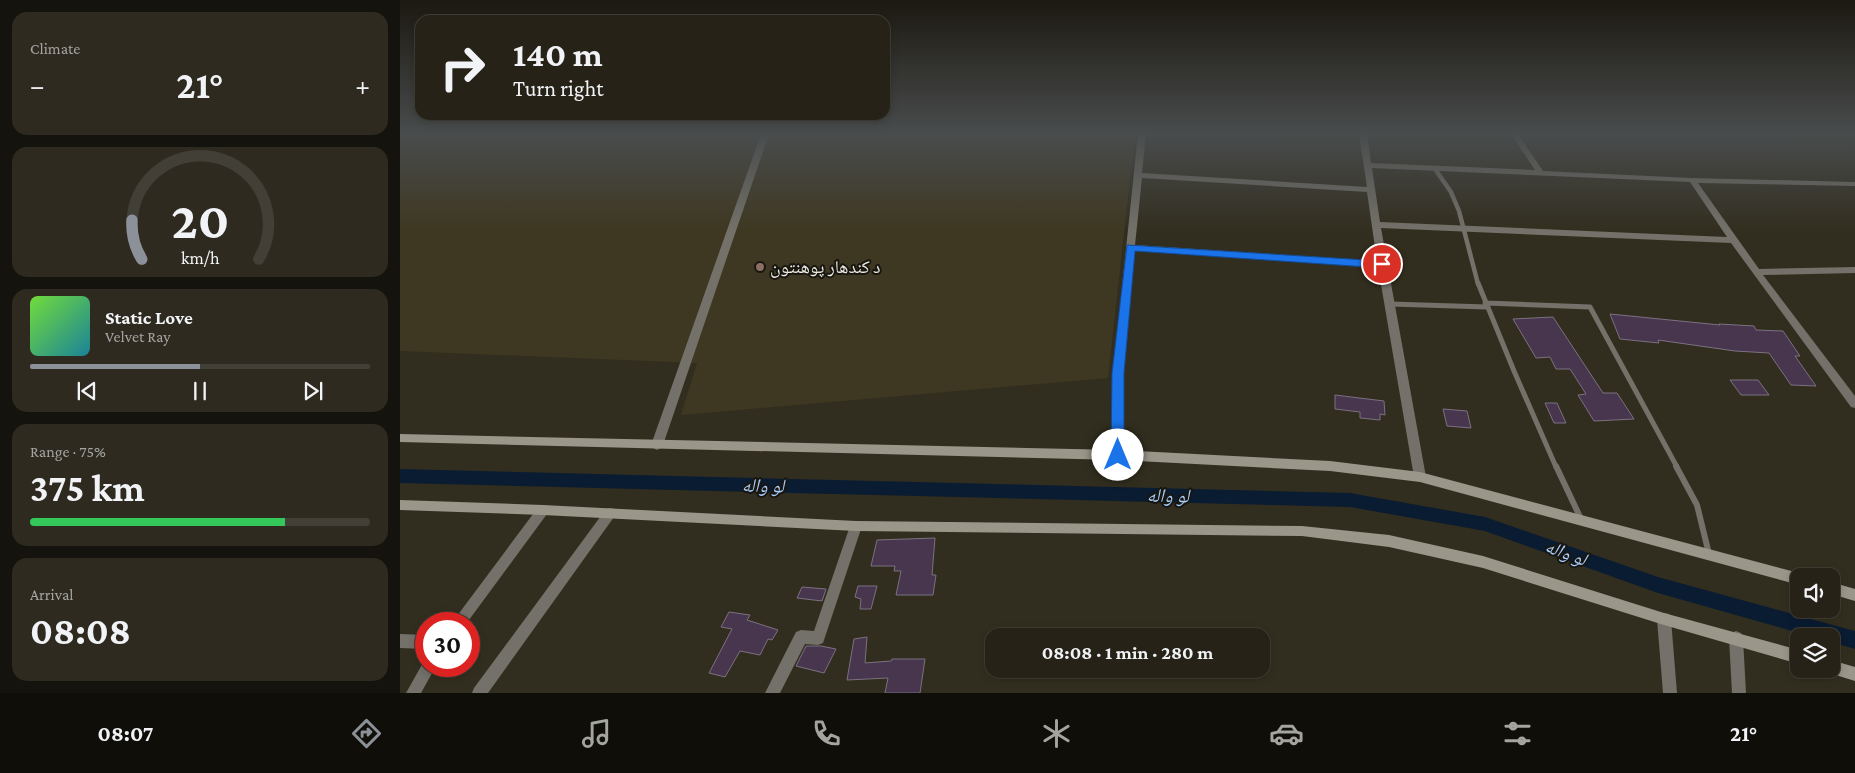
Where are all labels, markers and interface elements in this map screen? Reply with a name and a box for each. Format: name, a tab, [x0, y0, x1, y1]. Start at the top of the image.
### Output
icon: right	[430, 35, 495, 100]
text: 140 m	[513, 35, 603, 74]
text: Climate	[30, 40, 80, 57]
text: 21°	[176, 64, 224, 106]
text: −	[30, 70, 45, 101]
text: +	[355, 70, 370, 101]
text: Turn right	[513, 76, 604, 101]
text: 20	[171, 191, 229, 249]
pin	[1361, 243, 1403, 285]
text: km/h	[181, 248, 220, 268]
icon: arrive	[1368, 250, 1396, 278]
place label: د کندهار پوهنتون	[770, 257, 881, 278]
marker: د کندهار پوهنتون	[754, 261, 766, 273]
text: Static Love	[105, 307, 193, 328]
text: Velvet Ray	[105, 328, 171, 345]
icon: previous	[73, 377, 101, 405]
icon: pause	[186, 377, 214, 405]
icon: next	[299, 377, 327, 405]
position arrow	[1091, 428, 1143, 480]
text: Range · 75%	[30, 443, 106, 460]
text: 375 km	[30, 467, 145, 509]
water label: لو واله	[742, 475, 786, 496]
water label: لو واله	[1147, 485, 1191, 506]
water label: لو واله	[1542, 535, 1591, 570]
map controls	[1790, 568, 1840, 678]
button: sound	[1790, 568, 1840, 618]
text: Arrival	[30, 586, 74, 603]
text: 08:08	[30, 610, 131, 652]
speed limit sign: 30	[415, 612, 480, 677]
button: layers	[1790, 628, 1840, 678]
text: 08:08 · 1 min · 280 m	[1042, 642, 1213, 663]
icon: directions	[349, 716, 384, 751]
icon: music	[579, 716, 614, 751]
icon: phone	[809, 716, 844, 751]
icon: climate	[1039, 716, 1074, 751]
icon: car	[1269, 716, 1304, 751]
icon: filters	[1500, 716, 1535, 751]
text: 08:07	[98, 721, 153, 746]
text: 21°	[1730, 721, 1757, 746]

